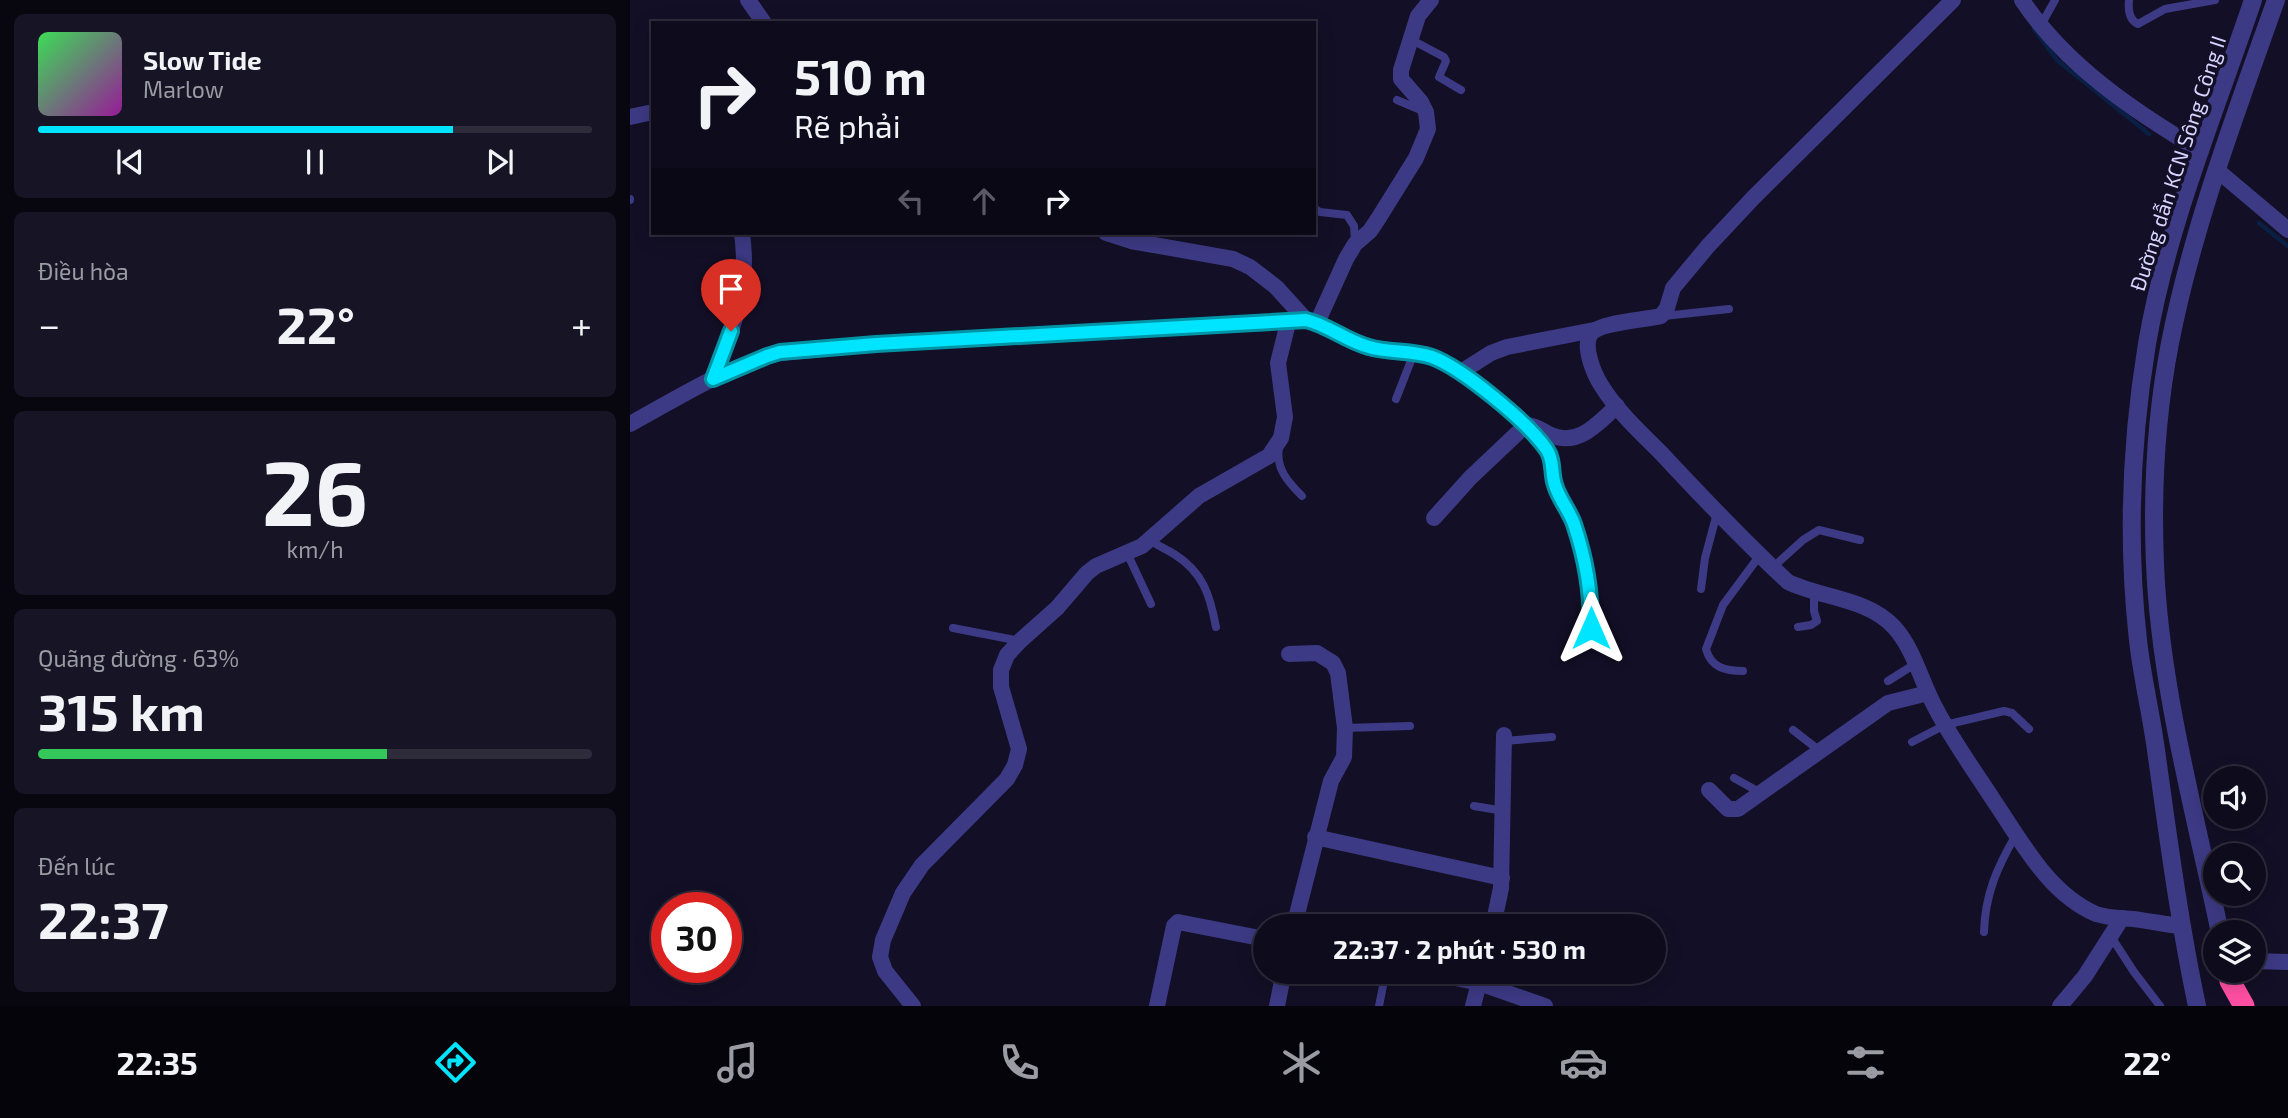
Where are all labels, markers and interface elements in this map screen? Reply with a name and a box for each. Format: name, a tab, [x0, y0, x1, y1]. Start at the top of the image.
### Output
street label: Đường dẫn KCN Sông Công II	[2124, 32, 2230, 294]
text: Slow Tide	[143, 44, 262, 75]
text: 510 m	[794, 46, 927, 105]
icon: right	[679, 49, 770, 140]
text: Marlow	[143, 75, 224, 103]
text: Rẽ phải	[794, 106, 901, 144]
icon: previous	[111, 143, 149, 181]
icon: pause	[296, 143, 334, 181]
icon: next	[481, 143, 519, 181]
icon: left	[892, 182, 930, 220]
icon: ahead	[965, 182, 1003, 220]
icon: right	[1038, 182, 1076, 220]
text: Điều hòa	[38, 257, 129, 285]
pin	[701, 259, 761, 331]
icon: arrive	[712, 270, 750, 308]
text: 22°	[276, 292, 355, 354]
text: −	[38, 301, 60, 347]
text: +	[571, 301, 592, 347]
text: 26	[262, 435, 368, 544]
text: km/h	[286, 535, 344, 563]
position arrow	[1554, 591, 1628, 665]
text: Quãng đường · 63%	[38, 644, 239, 672]
text: 315 km	[38, 679, 205, 741]
map controls	[2203, 766, 2266, 983]
button: sound	[2203, 766, 2266, 829]
button: search	[2203, 843, 2266, 906]
text: Đến lúc	[38, 852, 115, 880]
text: 22:37	[38, 887, 169, 949]
speed limit sign: 30	[651, 892, 742, 983]
button: layers	[2203, 920, 2266, 983]
text: 22:37 · 2 phút · 530 m	[1333, 933, 1586, 964]
icon: directions	[431, 1038, 480, 1087]
icon: music	[713, 1038, 762, 1087]
icon: phone	[995, 1038, 1044, 1087]
icon: climate	[1277, 1038, 1326, 1087]
icon: car	[1559, 1038, 1608, 1087]
icon: filters	[1841, 1038, 1890, 1087]
text: 22:35	[117, 1043, 198, 1081]
text: 22°	[2123, 1043, 2171, 1081]

